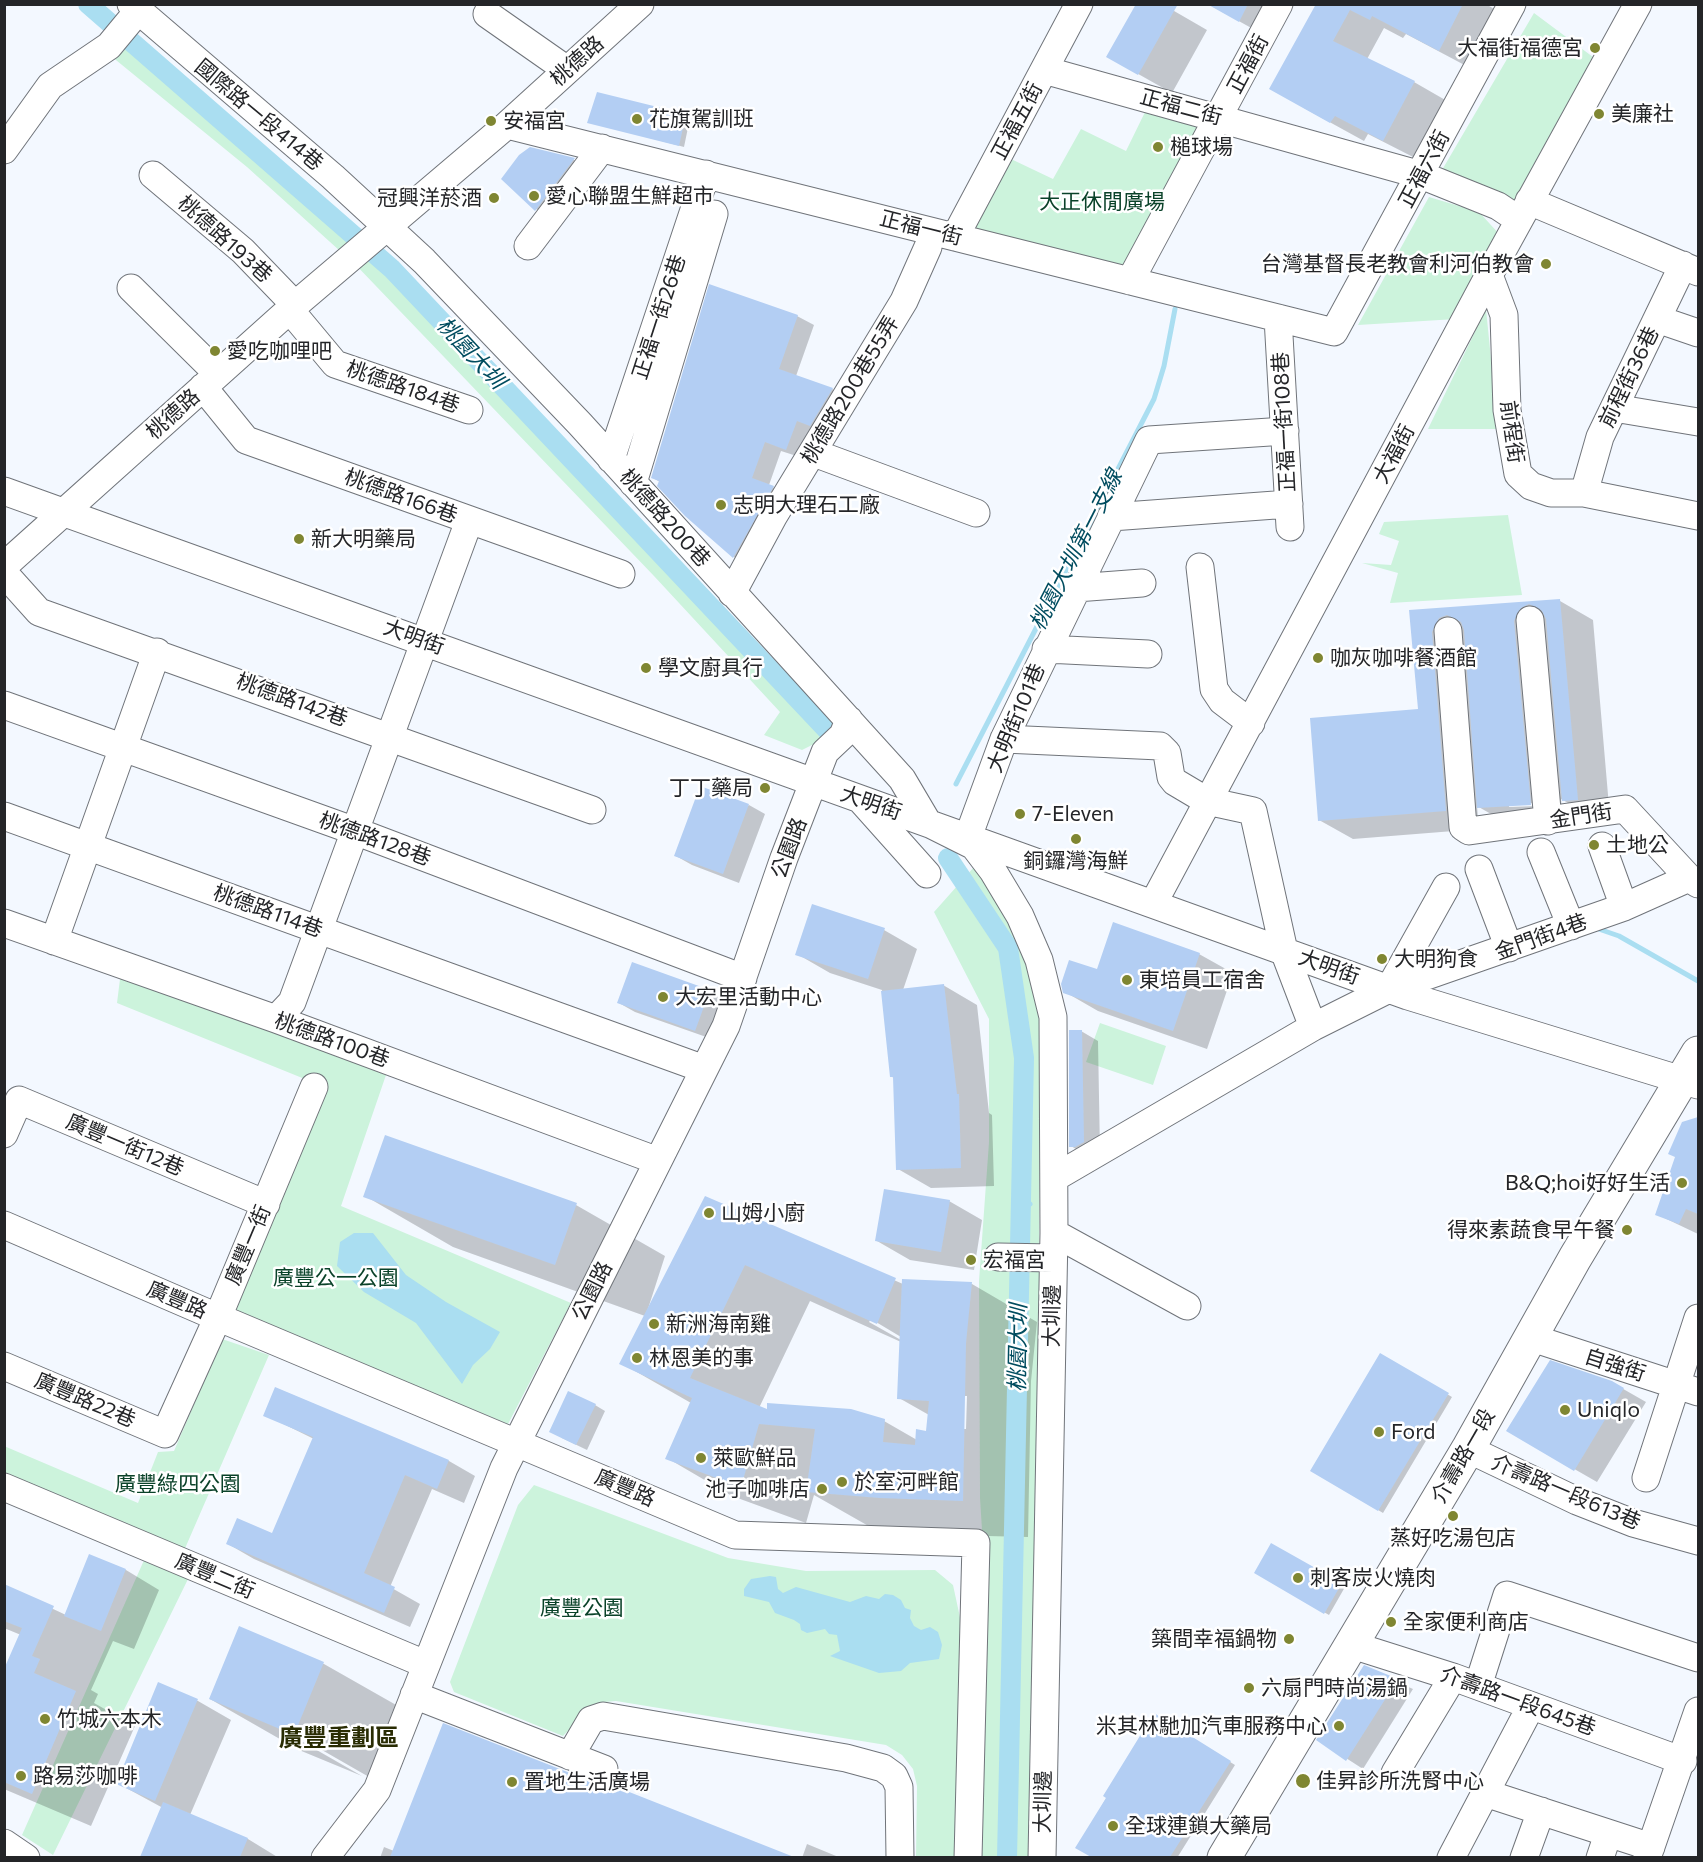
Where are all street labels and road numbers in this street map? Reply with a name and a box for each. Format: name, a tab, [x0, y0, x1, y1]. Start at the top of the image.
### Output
street label: 正福街	[1222, 30, 1274, 98]
street label: 桃德路	[545, 31, 609, 91]
street label: 國際路一段414巷	[190, 54, 328, 176]
street label: 正福五街	[986, 78, 1048, 164]
street label: 正福二街	[1137, 84, 1225, 130]
street label: 正福六街	[1393, 126, 1455, 212]
street label: 桃德路193巷	[173, 190, 277, 288]
street label: 正福一街	[877, 206, 965, 250]
street label: 正福一街26巷	[627, 252, 691, 382]
street label: 桃德路200巷55弄	[796, 311, 904, 469]
street label: 前程街36巷	[1594, 323, 1664, 431]
street label: 正福一街108巷	[1268, 351, 1300, 493]
street label: 桃德路184巷	[343, 356, 463, 418]
street label: 桃德路	[141, 384, 205, 444]
street label: 前程街	[1495, 399, 1529, 465]
street label: 大福街	[1368, 420, 1420, 488]
street label: 桃德路166巷	[341, 464, 461, 528]
street label: 桃德路200巷	[614, 464, 716, 572]
street label: 大明街	[380, 614, 448, 660]
street label: 大明街101巷	[982, 660, 1050, 776]
street label: 桃德路142巷	[233, 668, 351, 732]
street label: 大明街	[837, 781, 905, 825]
street label: 金門街	[1548, 799, 1614, 833]
street label: 桃德路128巷	[316, 807, 434, 871]
street label: 公園路	[766, 814, 812, 882]
street label: 桃德路114巷	[210, 880, 326, 942]
street label: 金門街4巷	[1491, 909, 1591, 965]
street label: 大明街	[1295, 944, 1363, 990]
street label: 桃德路100巷	[271, 1008, 393, 1072]
street label: 廣豐一街12巷	[62, 1109, 188, 1181]
street label: 廣豐一街	[220, 1201, 276, 1289]
street label: 公園路	[566, 1257, 618, 1325]
street label: 廣豐路	[143, 1276, 211, 1324]
street label: 大圳邊	[1039, 1284, 1065, 1348]
street label: 自強街	[1581, 1343, 1649, 1387]
street label: 廣豐路22巷	[31, 1367, 139, 1433]
street label: 介壽路一段	[1426, 1404, 1500, 1508]
street label: 介壽路一段613巷	[1488, 1449, 1644, 1535]
street label: 廣豐路	[591, 1464, 659, 1512]
street label: 廣豐二街	[171, 1548, 259, 1604]
street label: 介壽路一段645巷	[1437, 1661, 1599, 1741]
street label: 大圳邊	[1030, 1770, 1056, 1834]

